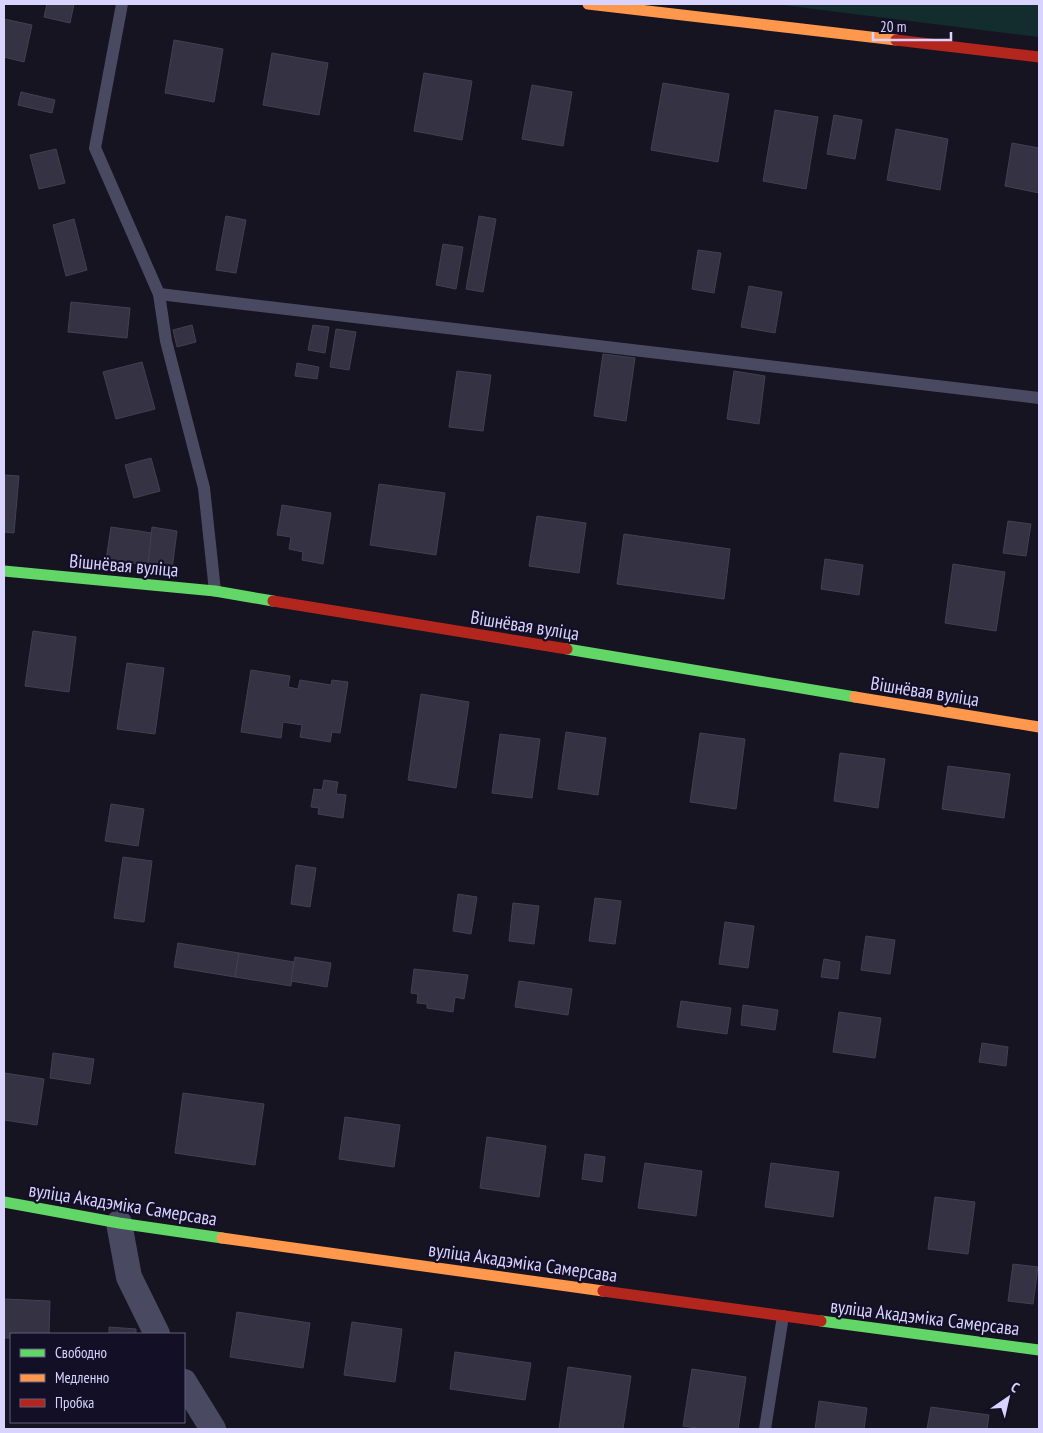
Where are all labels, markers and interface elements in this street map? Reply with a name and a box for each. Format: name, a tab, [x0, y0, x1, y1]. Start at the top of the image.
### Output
scale bar	[873, 10, 950, 42]
text: 20 m	[880, 17, 906, 36]
street label: Вішнёвая вуліца	[68, 548, 180, 582]
street label: Вішнёвая вуліца	[469, 605, 581, 645]
street label: Вішнёвая вуліца	[869, 671, 981, 711]
street label: вуліца Акадэміка Самерсава	[27, 1177, 219, 1231]
street label: вуліца Акадэміка Самерсава	[427, 1237, 619, 1287]
street label: вуліца Акадэміка Самерсава	[829, 1293, 1021, 1341]
legend	[10, 1333, 185, 1423]
text: Свободно	[55, 1343, 107, 1362]
text: Медленно	[55, 1368, 109, 1387]
north arrow	[983, 1373, 1033, 1423]
text: С	[1008, 1378, 1023, 1397]
text: Пробка	[55, 1393, 94, 1412]

